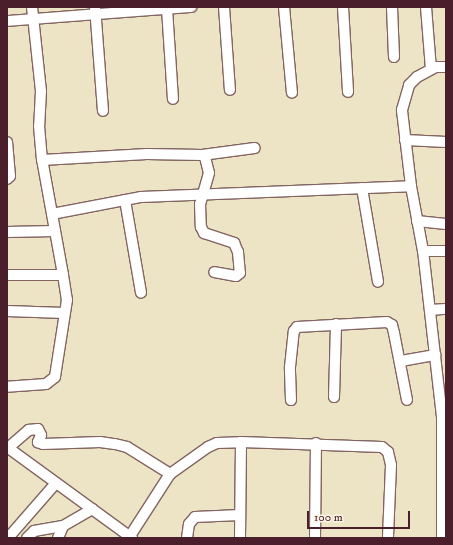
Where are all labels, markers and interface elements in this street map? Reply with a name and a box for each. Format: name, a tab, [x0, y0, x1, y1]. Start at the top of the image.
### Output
scale bar	[309, 503, 412, 529]
text: 100 m	[314, 510, 343, 525]

